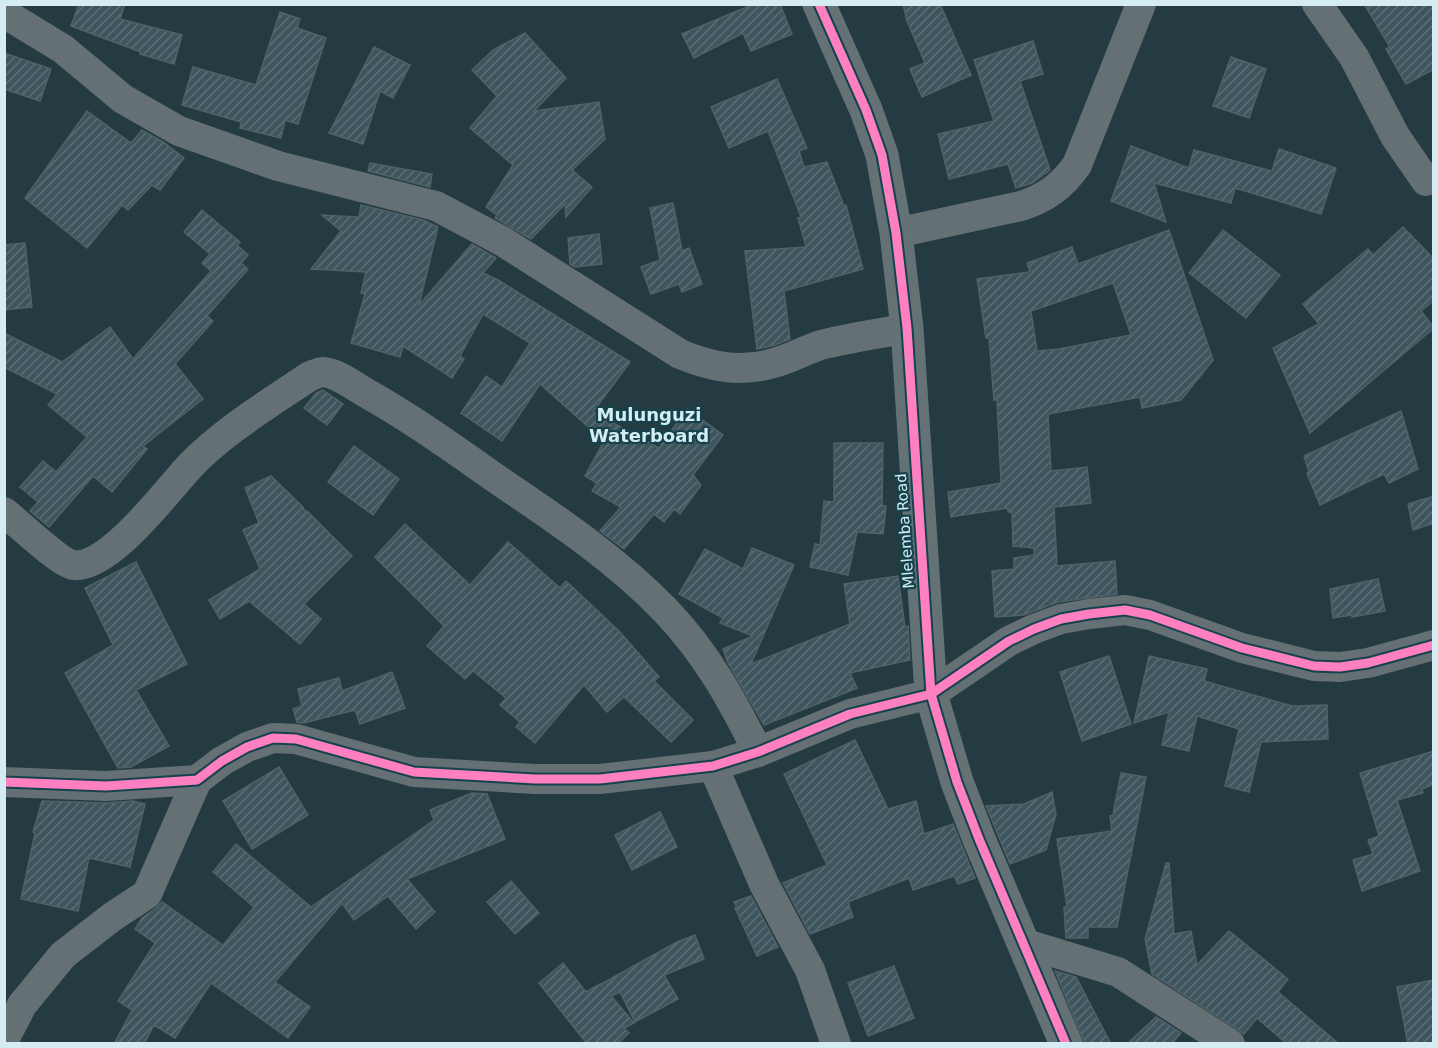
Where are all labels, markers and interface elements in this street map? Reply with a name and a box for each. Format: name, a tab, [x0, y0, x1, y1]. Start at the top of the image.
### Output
district label: Mulunguzi Waterboard	[589, 404, 709, 446]
street label: Mlelemba Road	[892, 473, 918, 589]

